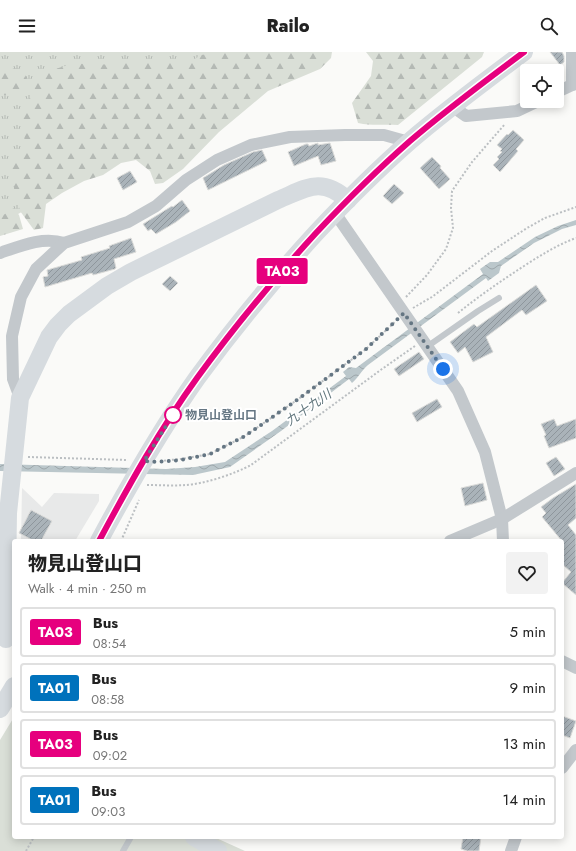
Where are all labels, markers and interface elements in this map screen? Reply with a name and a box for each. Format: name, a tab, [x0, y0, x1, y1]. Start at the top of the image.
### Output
text: Railo	[266, 13, 310, 39]
icon: menu	[16, 15, 38, 37]
icon: search	[538, 15, 560, 37]
map controls	[520, 64, 564, 108]
button: locate	[520, 64, 564, 108]
line badge: TA03	[254, 258, 310, 284]
text: TA03	[265, 261, 299, 281]
your location	[433, 359, 453, 379]
water label: 九十九川	[282, 384, 337, 430]
marker: 物見山登山口	[164, 406, 182, 424]
place label: 物見山登山口	[185, 406, 257, 424]
text: 物見山登山口	[28, 550, 142, 577]
button: heart	[506, 552, 548, 594]
text: Walk · 4 min · 250 m	[28, 579, 146, 598]
text: Bus	[93, 612, 118, 634]
text: 5 min	[510, 621, 546, 643]
text: TA03	[38, 622, 73, 642]
text: 08:54	[93, 634, 126, 653]
text: Bus	[91, 668, 117, 690]
text: 9 min	[509, 677, 546, 699]
text: TA01	[38, 678, 71, 698]
text: 08:58	[91, 690, 124, 709]
text: Bus	[93, 724, 118, 746]
text: 13 min	[503, 733, 546, 755]
text: TA03	[38, 734, 73, 754]
text: 09:02	[93, 746, 127, 765]
text: Bus	[91, 780, 117, 802]
text: 14 min	[503, 789, 546, 811]
text: TA01	[38, 790, 71, 810]
text: 09:03	[91, 802, 125, 821]

